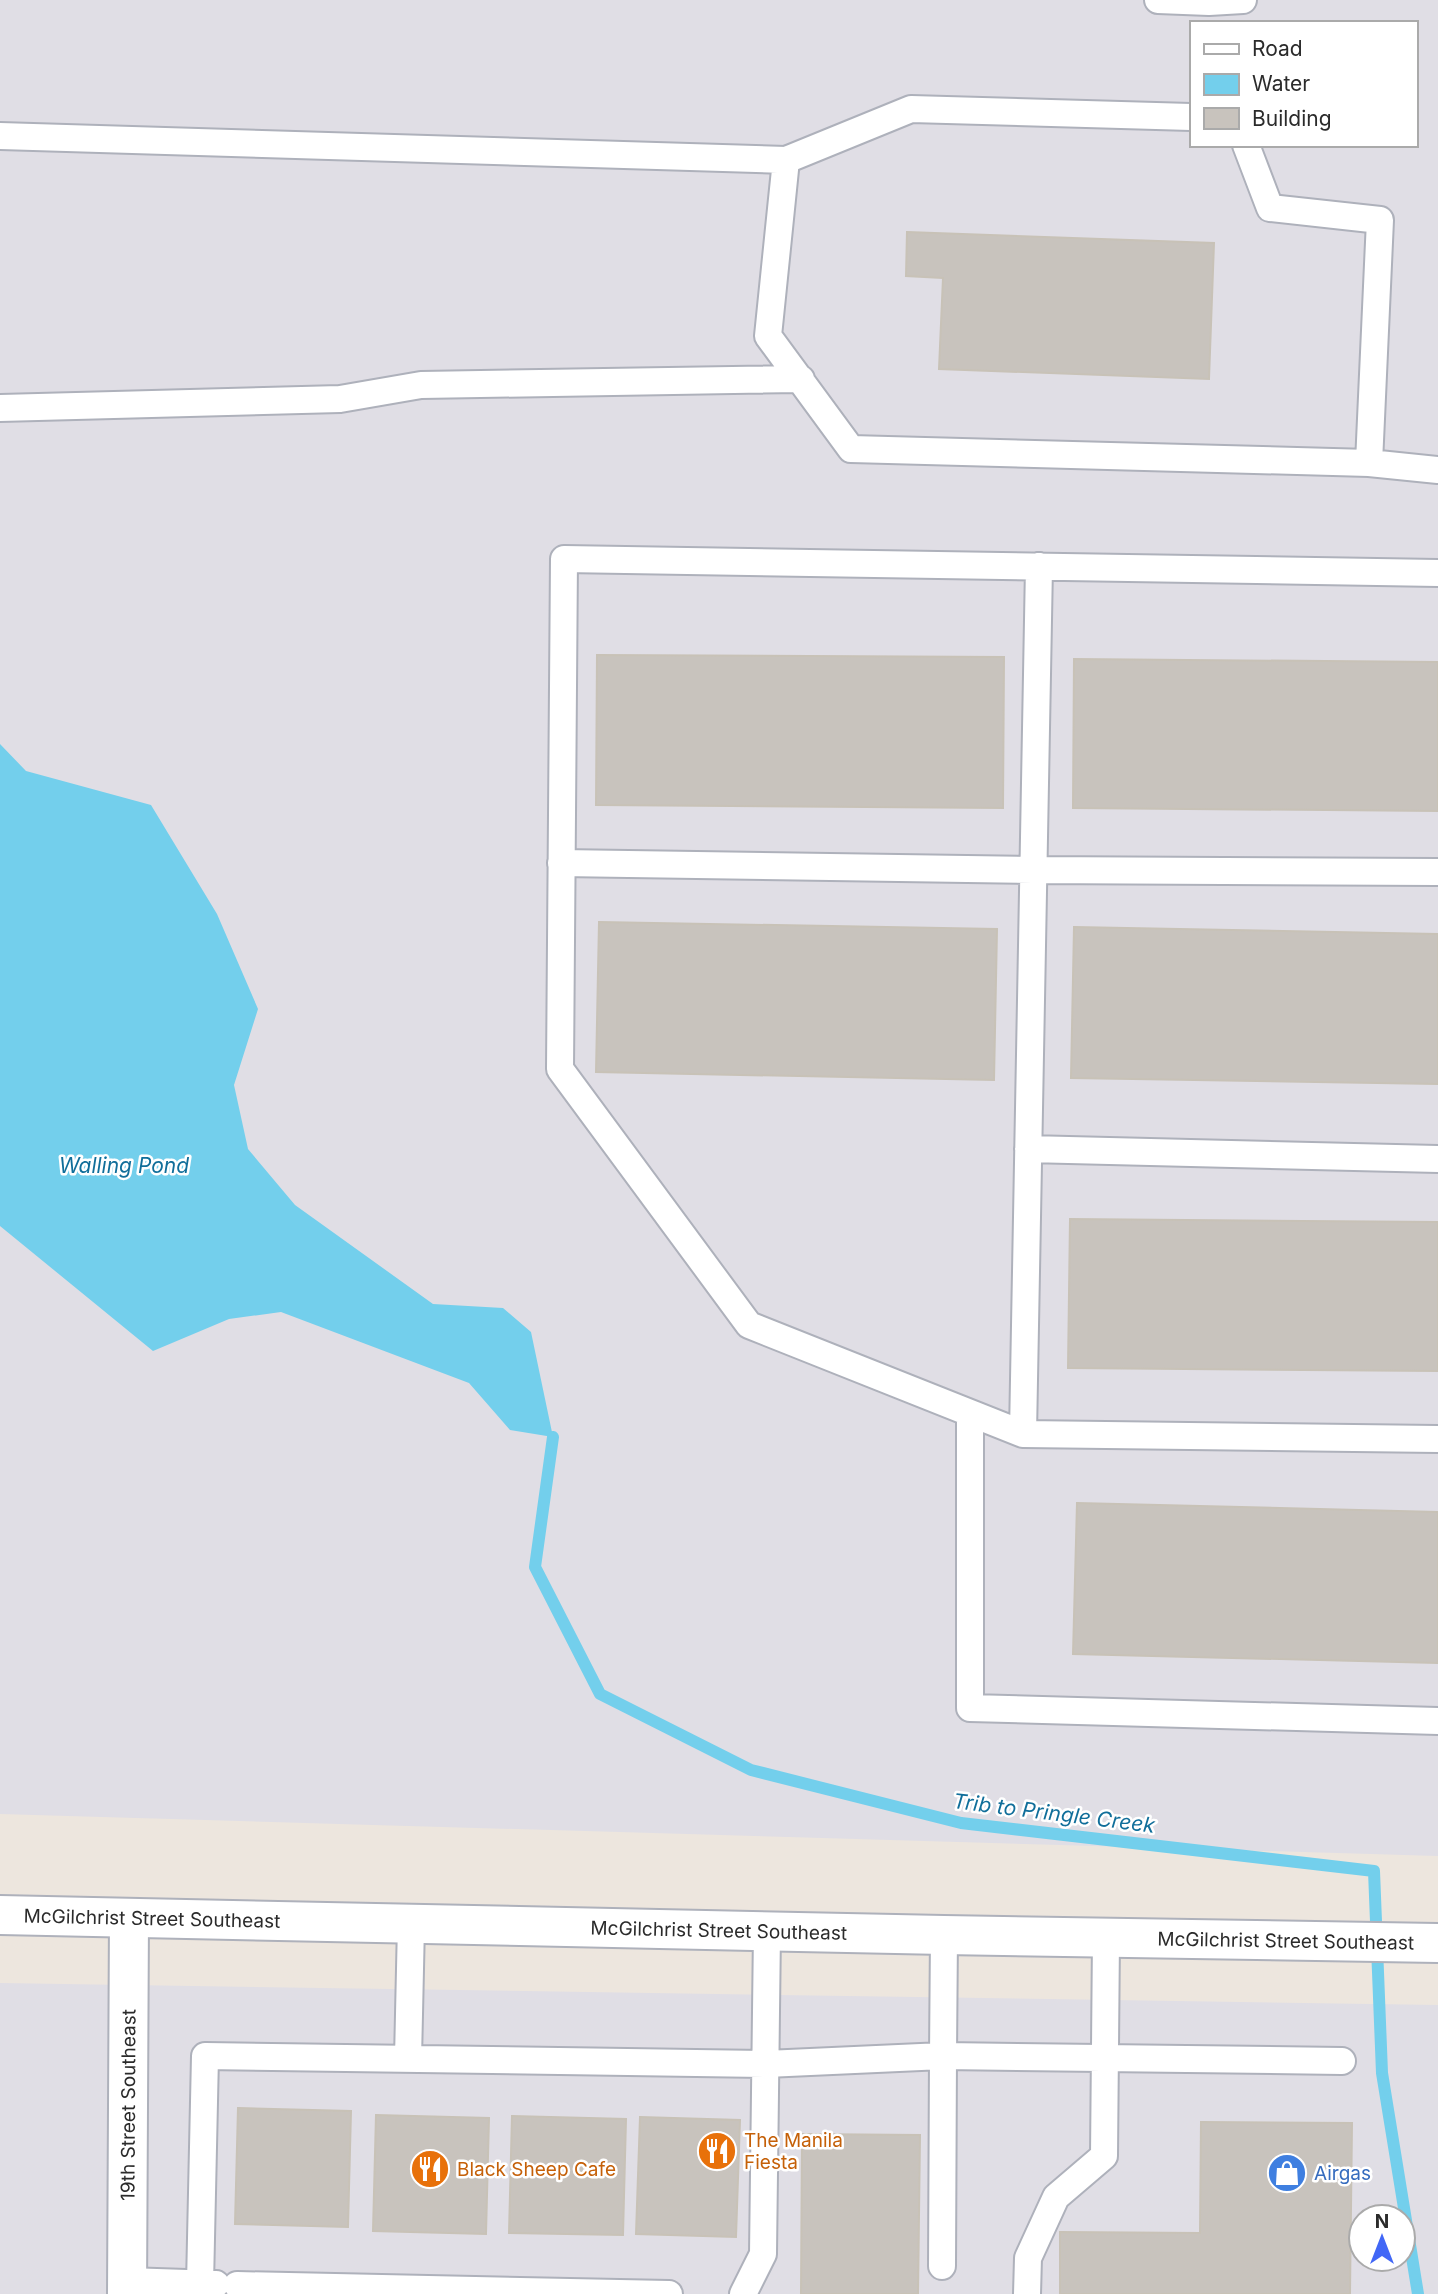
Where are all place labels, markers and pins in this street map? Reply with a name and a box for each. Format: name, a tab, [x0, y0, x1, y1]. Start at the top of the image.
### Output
place label: The Manila Fiesta	[744, 2129, 843, 2174]
restaurant icon: The Manila Fiesta	[696, 2130, 738, 2172]
restaurant icon: Black Sheep Cafe	[409, 2148, 451, 2190]
shop icon: Airgas	[1266, 2152, 1308, 2194]
place label: Black Sheep Cafe	[457, 2158, 616, 2181]
place label: Airgas	[1314, 2162, 1371, 2185]

